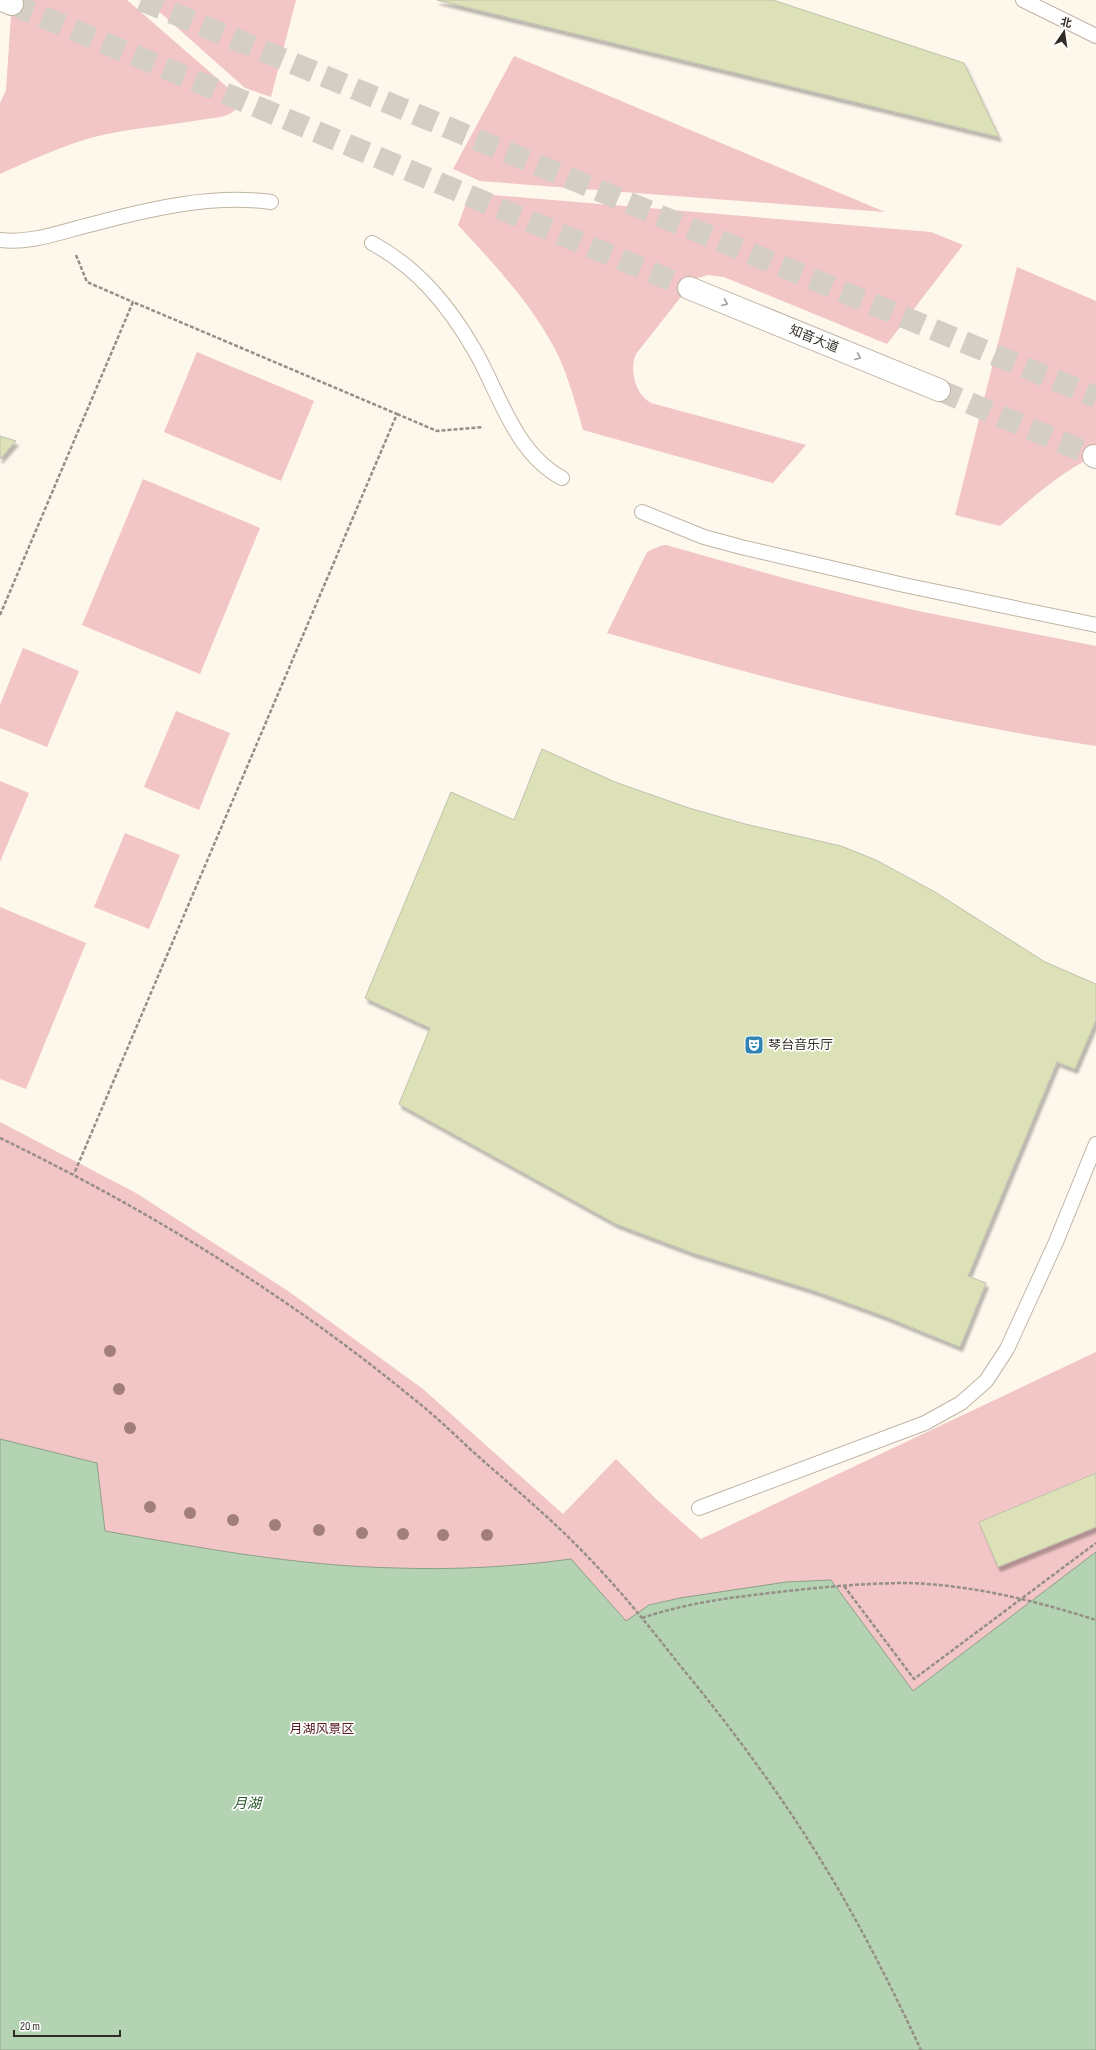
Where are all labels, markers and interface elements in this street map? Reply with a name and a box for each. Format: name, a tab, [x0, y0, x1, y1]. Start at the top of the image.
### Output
north arrow	[1044, 12, 1084, 52]
text: 北	[1059, 15, 1073, 30]
one-way arrow	[721, 298, 728, 306]
street label: 知音大道	[787, 322, 841, 356]
one-way arrow	[854, 352, 862, 360]
theatre icon: 琴台音乐厅	[743, 1034, 765, 1056]
place label: 琴台音乐厅	[768, 1037, 833, 1053]
park label: 月湖风景区	[289, 1721, 355, 1737]
water label: 月湖	[233, 1795, 263, 1812]
scale bar	[14, 2012, 120, 2038]
text: 20 m	[20, 2019, 40, 2034]

